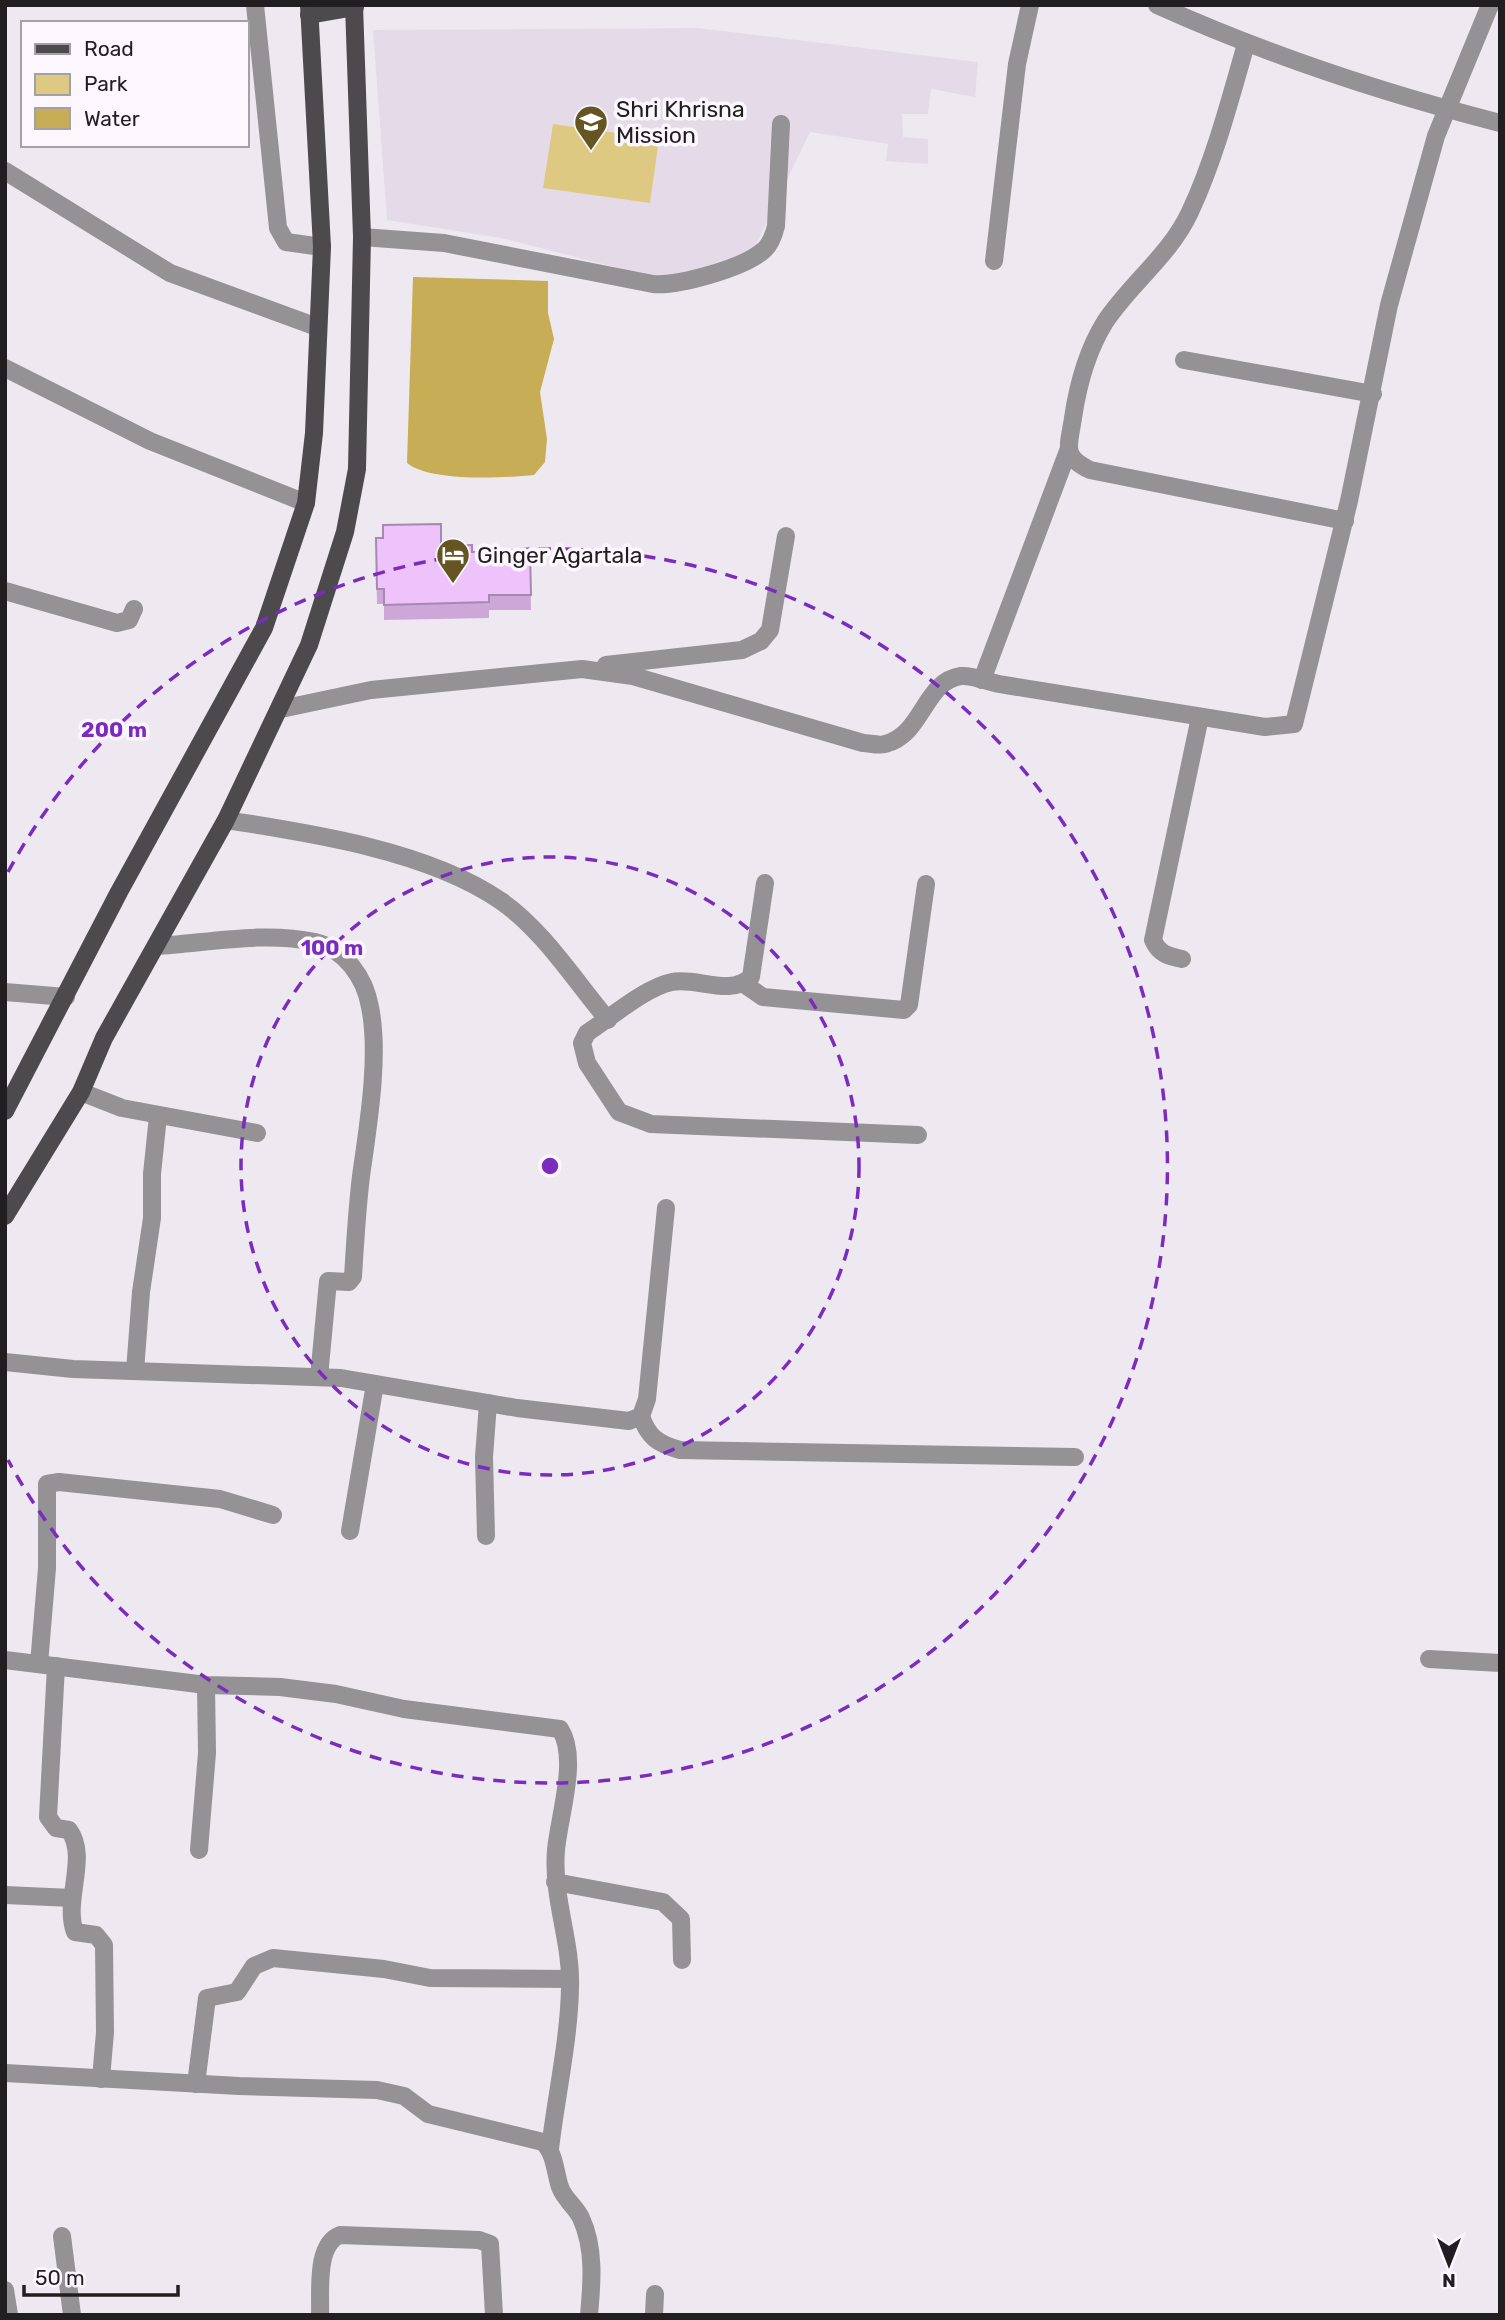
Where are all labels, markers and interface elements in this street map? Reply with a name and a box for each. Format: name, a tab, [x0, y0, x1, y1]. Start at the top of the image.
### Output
legend	[21, 21, 248, 147]
text: Road	[84, 36, 134, 61]
text: Park	[84, 71, 128, 96]
place label: Shri Khrisna Mission	[616, 95, 745, 149]
school or university icon: Shri Khrisna Mission	[572, 103, 610, 152]
text: Water	[84, 106, 140, 131]
hotel icon: Ginger Agartala	[434, 536, 472, 585]
place label: Ginger Agartala	[477, 541, 642, 569]
text: 200 m	[81, 717, 147, 742]
text: 100 m	[301, 935, 363, 960]
centre of rings	[538, 1154, 562, 1178]
north arrow	[1414, 2229, 1484, 2299]
scale bar	[24, 2254, 178, 2298]
text: 50 m	[35, 2265, 85, 2290]
text: N	[1442, 2269, 1456, 2292]

